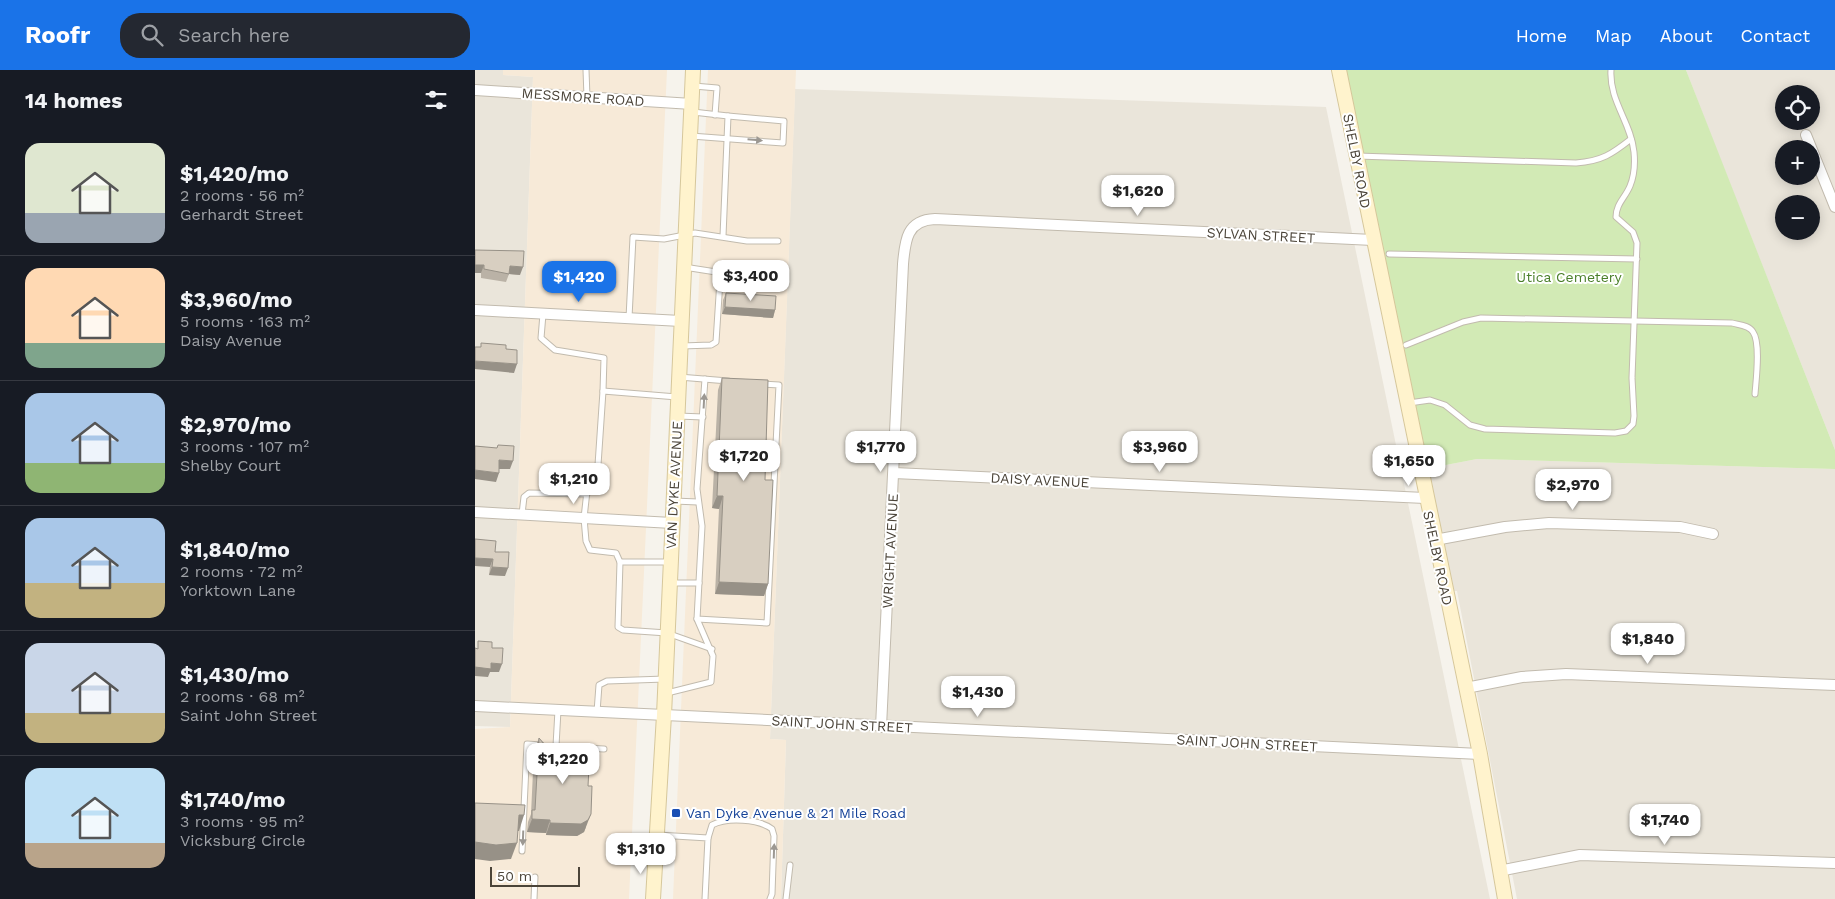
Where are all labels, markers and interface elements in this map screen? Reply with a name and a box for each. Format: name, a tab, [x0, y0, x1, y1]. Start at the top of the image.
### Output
search box	[120, 13, 470, 58]
text: Roofr	[25, 21, 90, 49]
icon: search	[138, 21, 166, 49]
text: Search here	[178, 24, 290, 47]
text: Home	[1516, 25, 1567, 46]
text: Map	[1595, 25, 1632, 46]
text: About	[1660, 25, 1712, 46]
text: Contact	[1740, 25, 1810, 46]
street label: MESSMORE ROAD	[521, 85, 645, 109]
map controls	[1775, 85, 1820, 240]
button: locate	[1775, 85, 1820, 130]
icon: filters	[422, 86, 450, 114]
text: 14 homes	[25, 88, 122, 113]
street label: SHELBY ROAD	[1340, 112, 1374, 210]
one-way arrow	[747, 136, 763, 144]
button: +	[1775, 140, 1820, 185]
text: $1,420/mo	[180, 161, 289, 186]
icon: home	[65, 163, 125, 223]
pin: $1,620	[1097, 174, 1179, 217]
text: $1,620	[1112, 181, 1164, 200]
text: 2 rooms · 56 m²	[180, 186, 304, 205]
button: −	[1775, 195, 1820, 240]
text: Gerhardt Street	[180, 205, 303, 224]
street label: SYLVAN STREET	[1206, 224, 1316, 246]
pin: $1,420	[538, 260, 620, 303]
pin: $3,400	[710, 260, 792, 302]
text: $3,400	[723, 266, 779, 285]
text: $1,420	[553, 267, 605, 286]
park label: Utica Cemetery	[1516, 269, 1623, 285]
text: $3,960/mo	[180, 287, 292, 312]
icon: home	[65, 288, 125, 348]
text: 5 rooms · 163 m²	[180, 312, 310, 331]
text: Daisy Avenue	[180, 331, 282, 350]
one-way arrow	[700, 392, 708, 408]
text: $2,970/mo	[180, 412, 291, 437]
icon: home	[65, 413, 125, 473]
street label: VAN DYKE AVENUE	[663, 421, 685, 549]
pin: $1,770	[840, 430, 922, 473]
pin: $3,960	[1119, 430, 1201, 473]
text: 3 rooms · 107 m²	[180, 437, 309, 456]
text: $1,770	[856, 437, 906, 456]
text: $3,960	[1133, 437, 1187, 456]
pin: $1,720	[703, 440, 785, 482]
pin: $1,650	[1368, 444, 1450, 487]
text: $1,720	[719, 446, 769, 465]
text: $1,650	[1383, 451, 1435, 470]
text: Shelby Court	[180, 456, 281, 475]
pin: $1,210	[533, 462, 615, 505]
pin: $2,970	[1532, 468, 1614, 511]
text: $1,210	[550, 469, 598, 488]
street label: DAISY AVENUE	[990, 469, 1090, 491]
text: $2,970	[1546, 475, 1600, 494]
street label: WRIGHT AVENUE	[879, 493, 901, 609]
street label: SHELBY ROAD	[1420, 509, 1456, 607]
text: $1,840/mo	[180, 537, 290, 562]
icon: home	[65, 538, 125, 598]
text: 2 rooms · 72 m²	[180, 562, 303, 581]
text: Yorktown Lane	[180, 581, 296, 600]
pin: $1,840	[1607, 622, 1689, 665]
text: $1,840	[1622, 629, 1674, 648]
text: $1,430/mo	[180, 662, 289, 687]
icon: home	[65, 663, 125, 723]
pin: $1,430	[937, 676, 1019, 718]
text: $1,430	[952, 682, 1004, 701]
text: 2 rooms · 68 m²	[180, 687, 305, 706]
text: Saint John Street	[180, 706, 317, 725]
street label: SAINT JOHN STREET	[771, 712, 914, 736]
street label: SAINT JOHN STREET	[1176, 731, 1319, 755]
pin: $1,220	[522, 742, 604, 785]
text: $1,220	[537, 749, 589, 768]
text: $1,740/mo	[180, 787, 285, 812]
icon: home	[65, 788, 125, 848]
pin: $1,740	[1624, 804, 1706, 846]
place label: Van Dyke Avenue & 21 Mile Road	[686, 805, 906, 821]
marker: Van Dyke Avenue & 21 Mile Road	[670, 807, 682, 819]
text: $1,740	[1641, 810, 1690, 829]
text: 3 rooms · 95 m²	[180, 812, 304, 831]
one-way arrow	[519, 830, 527, 846]
text: Vicksburg Circle	[180, 831, 306, 850]
pin: $1,310	[600, 832, 682, 875]
text: $1,310	[617, 839, 665, 858]
one-way arrow	[770, 842, 778, 858]
scale bar	[490, 864, 580, 887]
text: 50 m	[497, 868, 532, 884]

